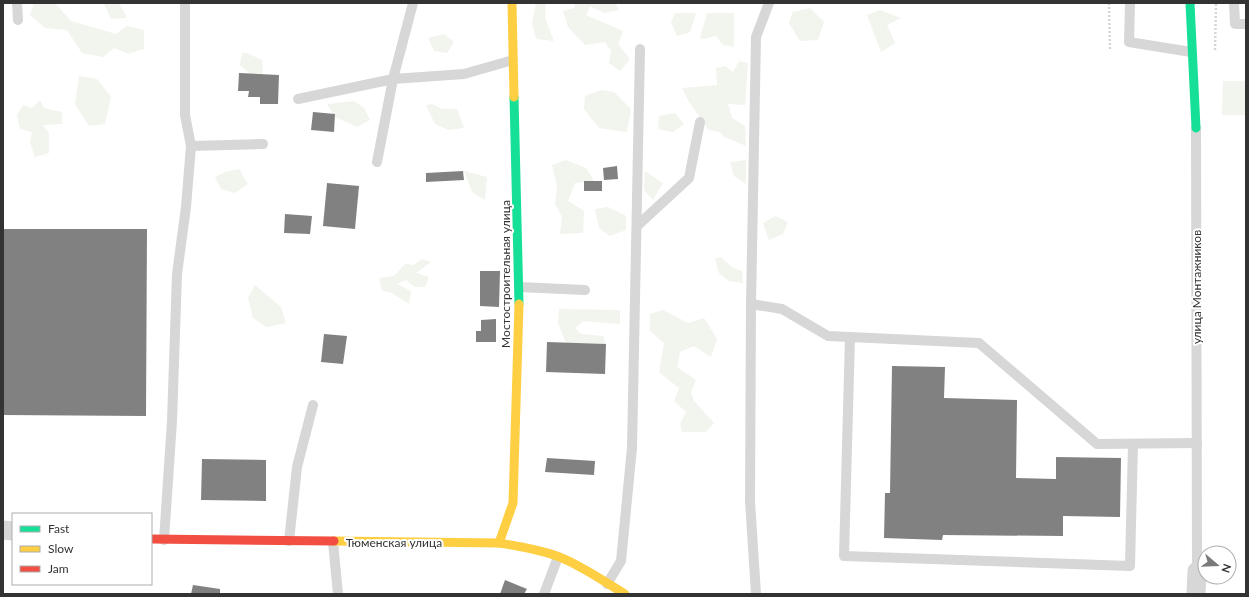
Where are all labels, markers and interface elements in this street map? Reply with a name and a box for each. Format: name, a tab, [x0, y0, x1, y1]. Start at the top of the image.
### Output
street label: Мостостроительная улица	[498, 200, 513, 348]
street label: улица Монтажников	[1189, 230, 1204, 344]
legend	[12, 513, 152, 585]
text: Fast	[48, 521, 70, 536]
street label: Тюменская улица	[346, 535, 442, 550]
text: Slow	[48, 541, 74, 556]
north arrow	[1197, 545, 1237, 585]
text: Jam	[48, 561, 69, 576]
text: N	[1219, 562, 1234, 575]

